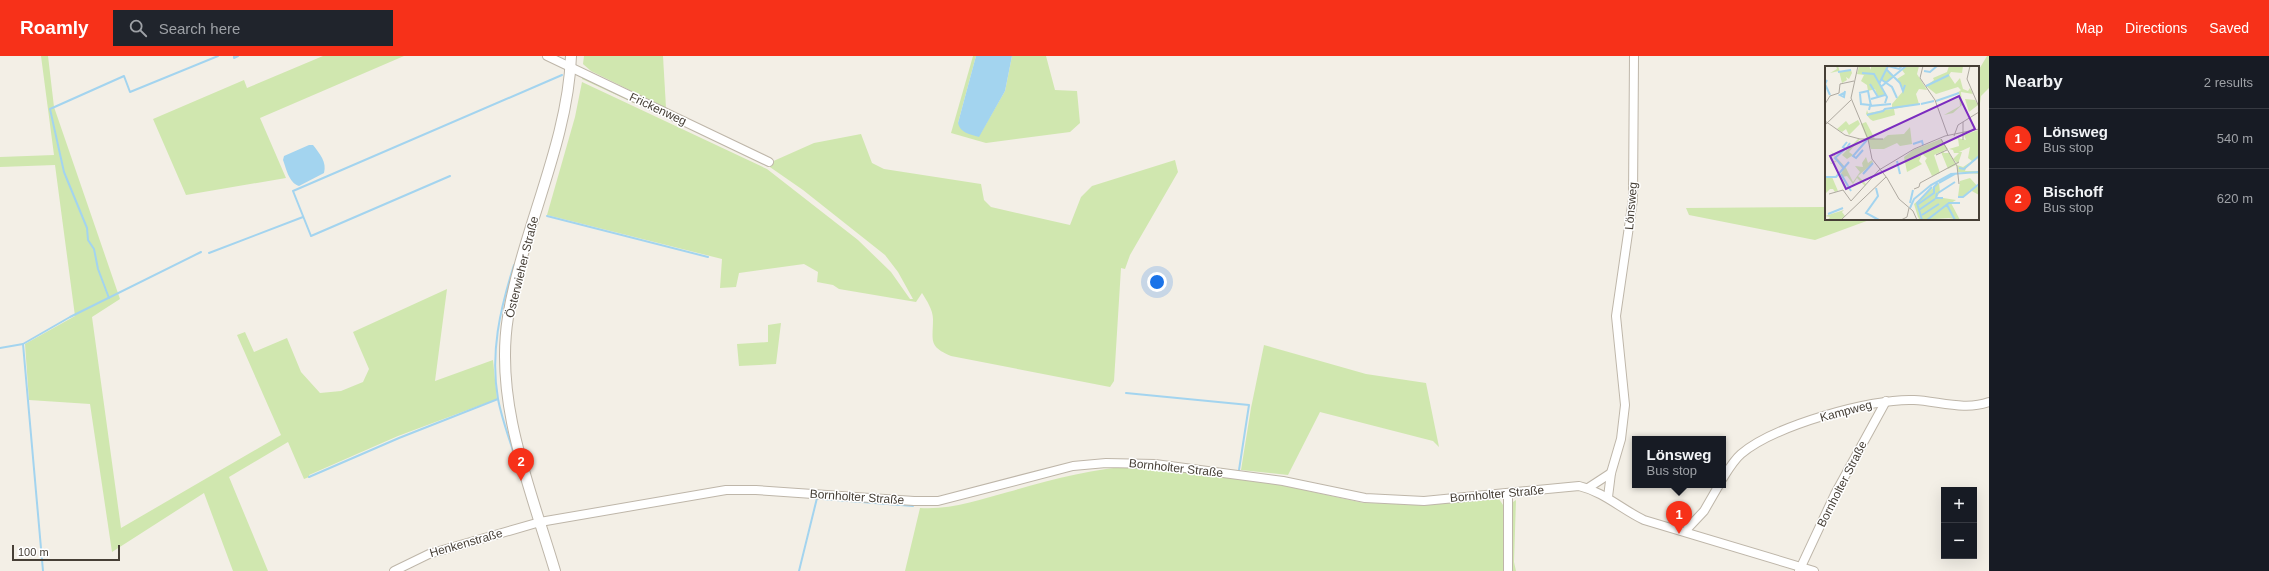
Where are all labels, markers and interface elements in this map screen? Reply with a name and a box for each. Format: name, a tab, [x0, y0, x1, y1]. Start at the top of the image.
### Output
search box	[113, 10, 393, 46]
text: Roamly	[20, 17, 89, 38]
icon: search	[127, 17, 149, 39]
text: Search here	[159, 20, 240, 37]
text: Map	[2076, 20, 2103, 36]
text: Directions	[2125, 20, 2187, 36]
text: Saved	[2209, 20, 2249, 36]
inset map	[1825, 66, 1979, 220]
text: Nearby	[2005, 72, 2063, 91]
text: 2 results	[2204, 75, 2253, 90]
street label: Frickenweg	[627, 90, 689, 128]
text: Lönsweg	[2043, 123, 2108, 140]
text: 1	[2014, 131, 2022, 146]
text: 540 m	[2217, 131, 2253, 146]
text: Bus stop	[2043, 140, 2094, 155]
street label: Lönsweg	[1622, 181, 1640, 231]
text: Bischoff	[2043, 183, 2103, 200]
text: 2	[2014, 191, 2022, 206]
text: 620 m	[2217, 191, 2253, 206]
text: Bus stop	[2043, 200, 2094, 215]
street label: Österwieher Straße	[503, 215, 541, 319]
your location	[1147, 272, 1167, 292]
street label: Kampweg	[1818, 397, 1874, 425]
popup	[1632, 436, 1726, 488]
street label: Bornholter Straße	[1814, 438, 1870, 529]
text: Lönsweg	[1646, 446, 1712, 463]
pin: 2	[508, 448, 534, 481]
street label: Bornholter Straße	[1128, 456, 1224, 480]
text: Bus stop	[1646, 463, 1697, 478]
street label: Bornholter Straße	[1449, 483, 1545, 505]
street label: Bornholter Straße	[809, 487, 905, 507]
map controls	[1941, 487, 1977, 559]
button: +	[1941, 487, 1977, 523]
pin: 1	[1666, 501, 1692, 534]
button: −	[1941, 523, 1977, 559]
street label: Henkenstraße	[428, 526, 504, 560]
scale bar	[12, 543, 120, 562]
text: 100 m	[18, 546, 49, 558]

